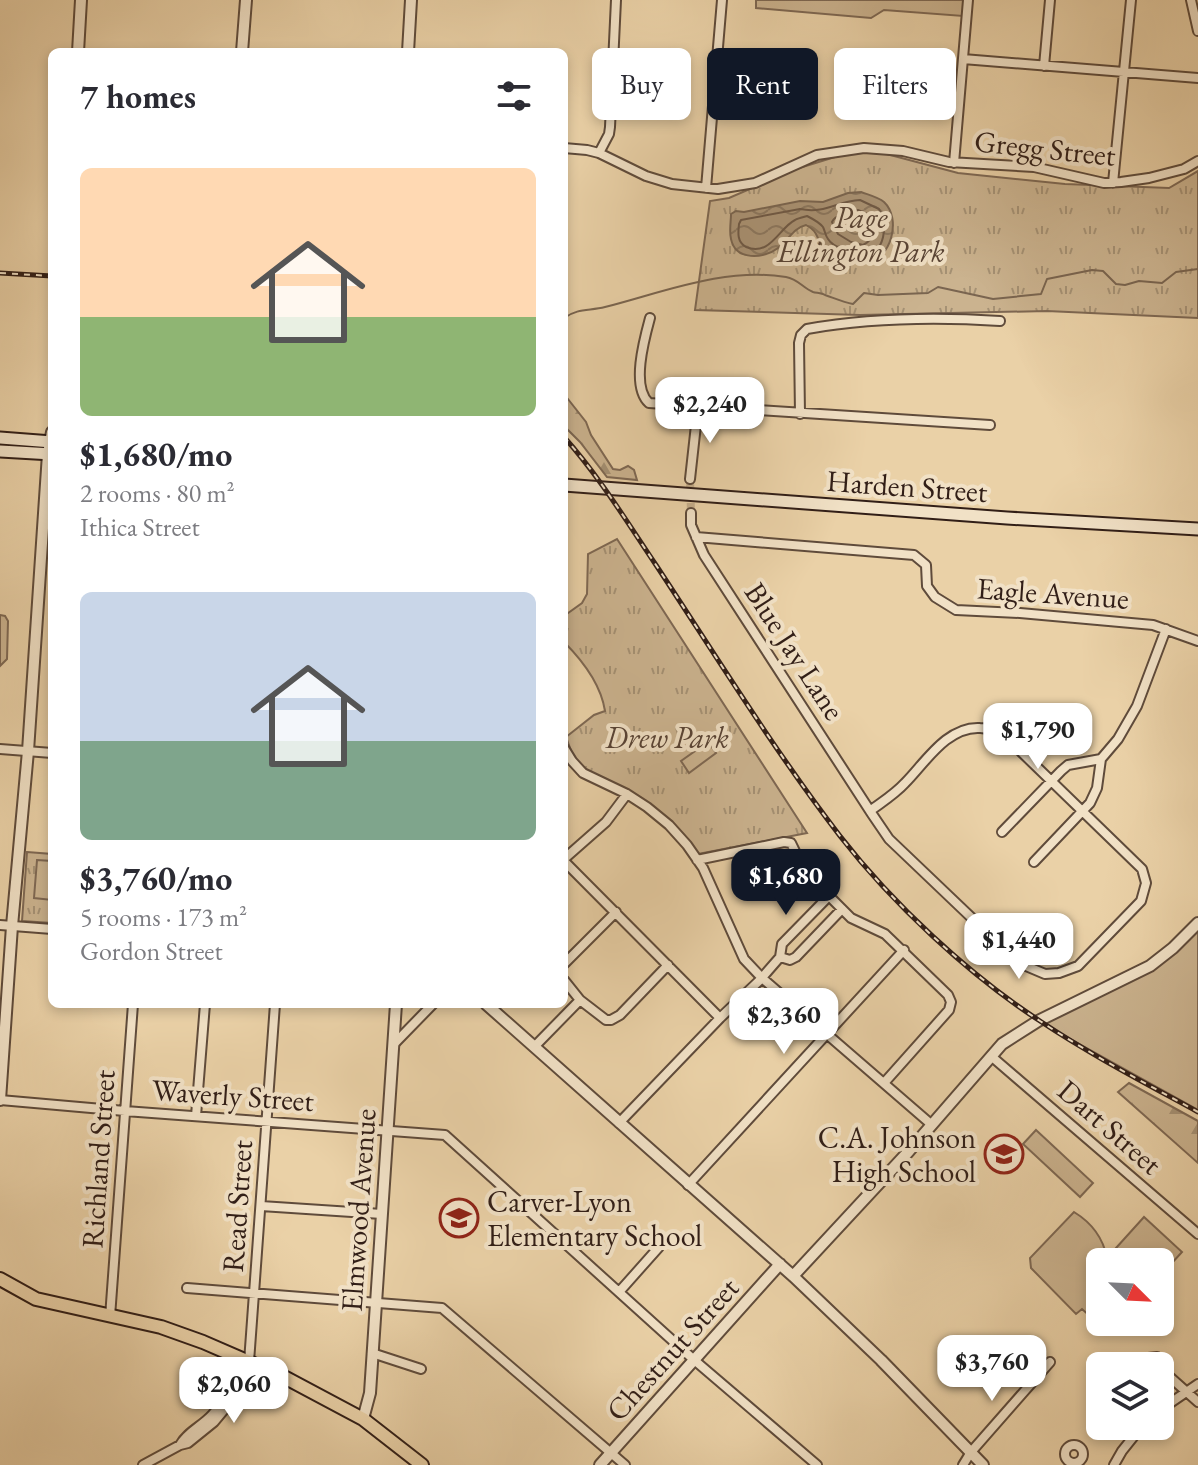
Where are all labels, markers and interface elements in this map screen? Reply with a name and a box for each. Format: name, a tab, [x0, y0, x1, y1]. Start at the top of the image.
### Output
chip: Buy	[592, 48, 691, 120]
chip: Rent	[707, 48, 818, 120]
chip: Filters	[834, 48, 956, 120]
text: 7 homes	[80, 74, 196, 118]
icon: filters	[492, 74, 536, 118]
street label: Gregg Street	[973, 121, 1118, 175]
park label: Page Ellington Park	[776, 198, 945, 271]
icon: home	[236, 220, 380, 364]
pin: $2,240	[645, 377, 775, 445]
text: $2,240	[673, 386, 747, 420]
text: $1,680/mo	[80, 432, 232, 476]
street label: Harden Street	[825, 461, 989, 511]
text: 2 rooms · 80 m²	[80, 476, 235, 510]
text: Ithica Street	[80, 510, 200, 544]
street label: Eagle Avenue	[976, 568, 1130, 618]
street label: Blue Jay Lane	[736, 575, 854, 727]
icon: home	[236, 644, 380, 788]
pin: $1,790	[973, 703, 1103, 771]
text: $1,790	[1001, 712, 1075, 746]
park label: Drew Park	[604, 718, 729, 757]
pin: $1,680	[721, 849, 851, 917]
text: $3,760/mo	[80, 856, 232, 900]
text: $1,680	[749, 858, 823, 892]
text: 5 rooms · 173 m²	[80, 900, 247, 934]
pin: $1,440	[954, 913, 1084, 981]
text: $1,440	[982, 922, 1056, 956]
text: Gordon Street	[80, 934, 223, 968]
pin: $2,360	[719, 988, 849, 1056]
text: $2,360	[747, 997, 821, 1031]
street label: Richland Street	[72, 1068, 124, 1249]
street label: Waverly Street	[151, 1070, 316, 1120]
street label: Dart Street	[1050, 1071, 1171, 1183]
street label: Elmwood Avenue	[331, 1107, 385, 1313]
place label: C.A. Johnson High School	[818, 1118, 976, 1191]
school or university icon: C.A. Johnson High School	[983, 1133, 1025, 1175]
street label: Read Street	[213, 1138, 261, 1273]
place label: Carver-Lyon Elementary School	[487, 1182, 702, 1255]
school or university icon: Carver-Lyon Elementary School	[438, 1197, 480, 1239]
north arrow	[1086, 1248, 1174, 1336]
map controls	[1086, 1248, 1174, 1440]
street label: Chestnut Street	[597, 1268, 747, 1429]
pin: $3,760	[927, 1335, 1057, 1403]
text: $3,760	[955, 1344, 1029, 1378]
button: layers	[1086, 1352, 1174, 1440]
pin: $2,060	[169, 1357, 299, 1425]
text: $2,060	[197, 1366, 271, 1400]

